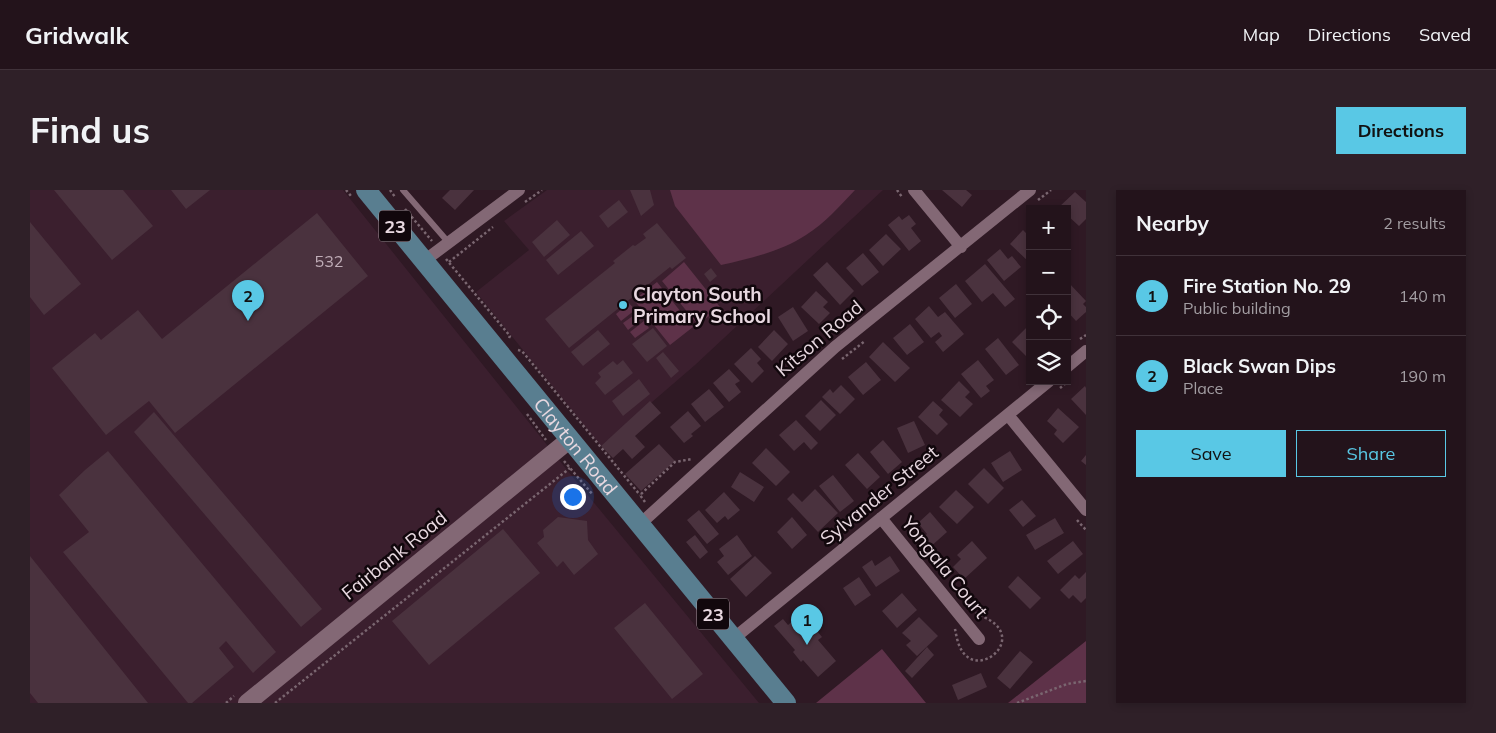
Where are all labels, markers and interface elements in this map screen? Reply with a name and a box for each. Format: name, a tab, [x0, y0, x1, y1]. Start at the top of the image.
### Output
text: Gridwalk	[25, 20, 129, 50]
text: Map	[1243, 23, 1280, 46]
text: Directions	[1308, 23, 1391, 46]
text: Saved	[1419, 23, 1471, 46]
button: Directions	[1336, 107, 1466, 154]
text: Find us	[30, 108, 150, 152]
map controls	[1026, 205, 1071, 385]
button: +	[1026, 205, 1071, 250]
road number: 23	[379, 210, 411, 242]
text: Nearby	[1136, 210, 1209, 236]
text: 2 results	[1383, 213, 1446, 233]
button: −	[1026, 250, 1071, 295]
house number: 532	[315, 251, 343, 271]
text: Fire Station No. 29	[1183, 274, 1351, 298]
pin: 2	[232, 280, 264, 321]
place label: Clayton South Primary School	[633, 282, 771, 328]
text: 1	[1147, 286, 1157, 306]
text: 140 m	[1399, 286, 1446, 306]
street label: Kitson Road	[771, 295, 867, 381]
button: locate	[1026, 295, 1071, 340]
text: Public building	[1183, 298, 1291, 318]
marker: Clayton South Primary School	[617, 299, 629, 311]
button: layers	[1026, 340, 1071, 385]
text: Black Swan Dips	[1183, 354, 1336, 378]
text: 2	[1147, 366, 1157, 386]
text: 190 m	[1399, 366, 1446, 386]
text: Place	[1183, 378, 1223, 398]
street label: Clayton Road	[529, 392, 623, 500]
button: Save	[1136, 430, 1286, 477]
button: Share	[1296, 430, 1446, 477]
street label: Sylvander Street	[815, 440, 943, 550]
your location	[560, 484, 586, 510]
street label: Fairbank Road	[337, 505, 451, 605]
street label: Yongala Court	[896, 511, 994, 623]
road number: 23	[697, 598, 729, 629]
pin: 1	[791, 604, 823, 645]

